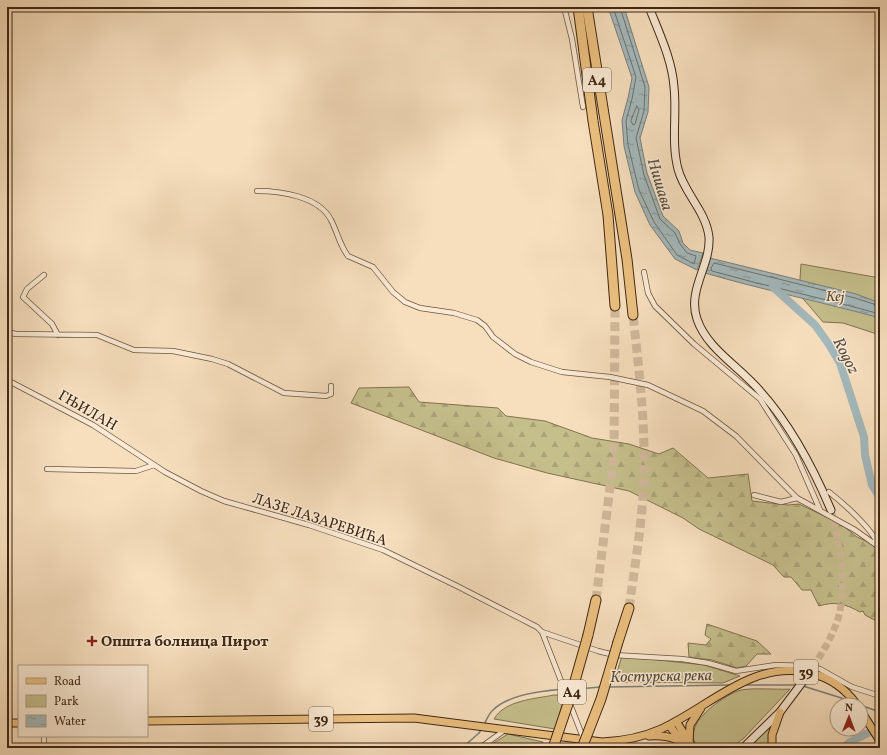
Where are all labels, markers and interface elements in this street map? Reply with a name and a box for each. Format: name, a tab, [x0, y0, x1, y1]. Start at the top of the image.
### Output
road number: A4	[583, 68, 611, 92]
water label: Нишава	[641, 156, 678, 214]
park label: Кеј	[826, 287, 845, 308]
water label: Rogoz	[827, 334, 864, 378]
street label: ГЊИЛАН	[54, 386, 121, 437]
street label: ЛАЗЕ ЛАЗАРЕВИЋА	[249, 489, 390, 552]
place label: Општа болница Пирот	[101, 632, 269, 653]
marker: Општа болница Пирот	[86, 635, 98, 647]
road number: 39	[794, 660, 818, 684]
legend	[18, 665, 148, 737]
water label: Костурска река	[610, 665, 713, 689]
text: Road	[54, 674, 81, 690]
road number: A4	[558, 680, 586, 704]
text: Park	[54, 694, 79, 710]
north arrow	[829, 697, 869, 737]
text: N	[845, 701, 853, 716]
road number: 39	[309, 707, 333, 731]
text: Water	[54, 714, 86, 730]

